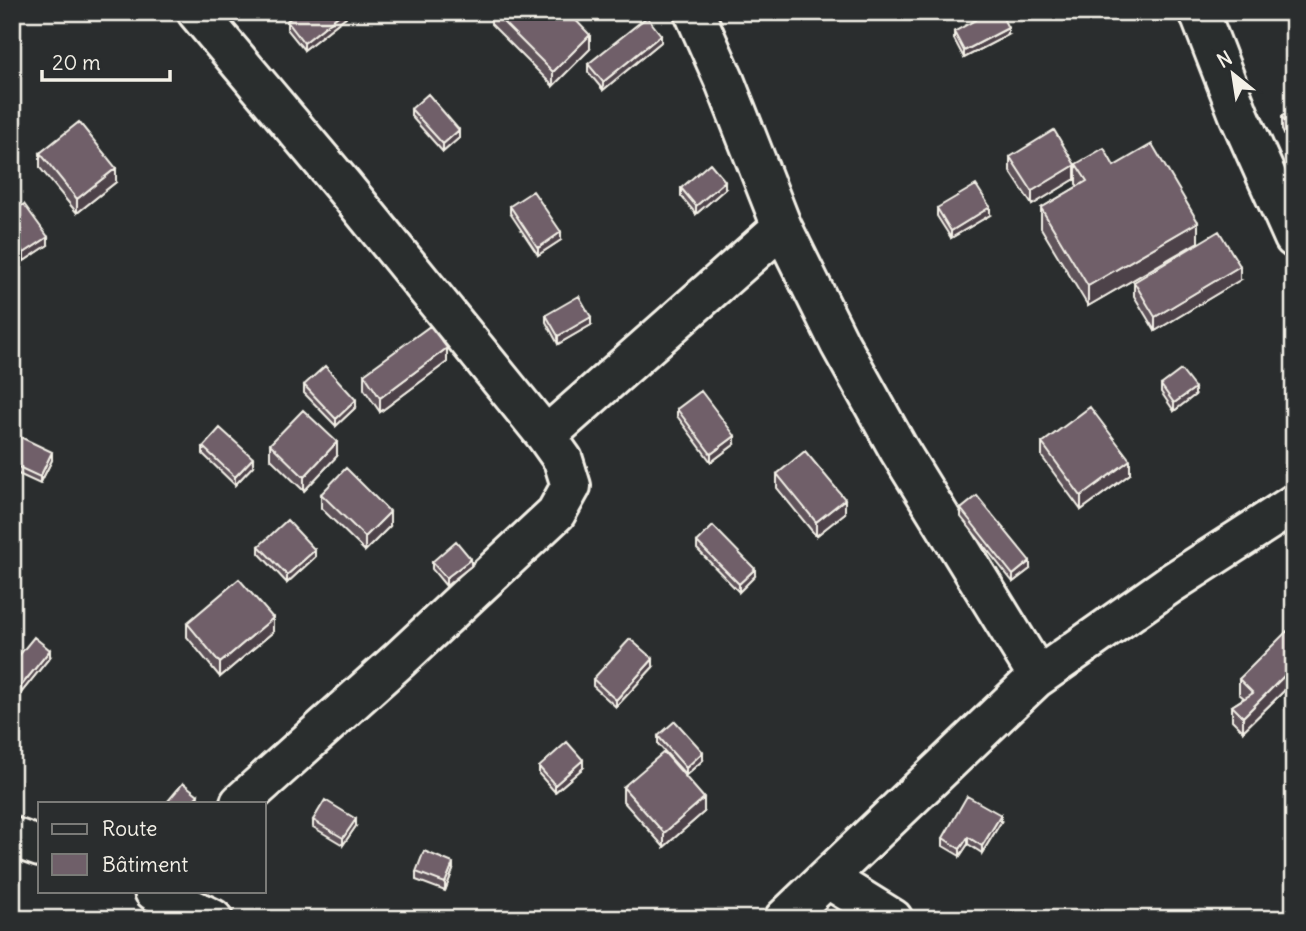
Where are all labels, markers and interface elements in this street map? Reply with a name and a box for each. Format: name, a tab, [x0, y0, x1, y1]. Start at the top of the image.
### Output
scale bar	[42, 38, 170, 82]
north arrow	[1198, 38, 1268, 108]
text: N	[1213, 46, 1236, 73]
text: 20 m	[52, 49, 101, 76]
legend	[38, 802, 266, 892]
text: Route	[102, 815, 157, 842]
text: Bâtiment	[102, 851, 188, 878]

